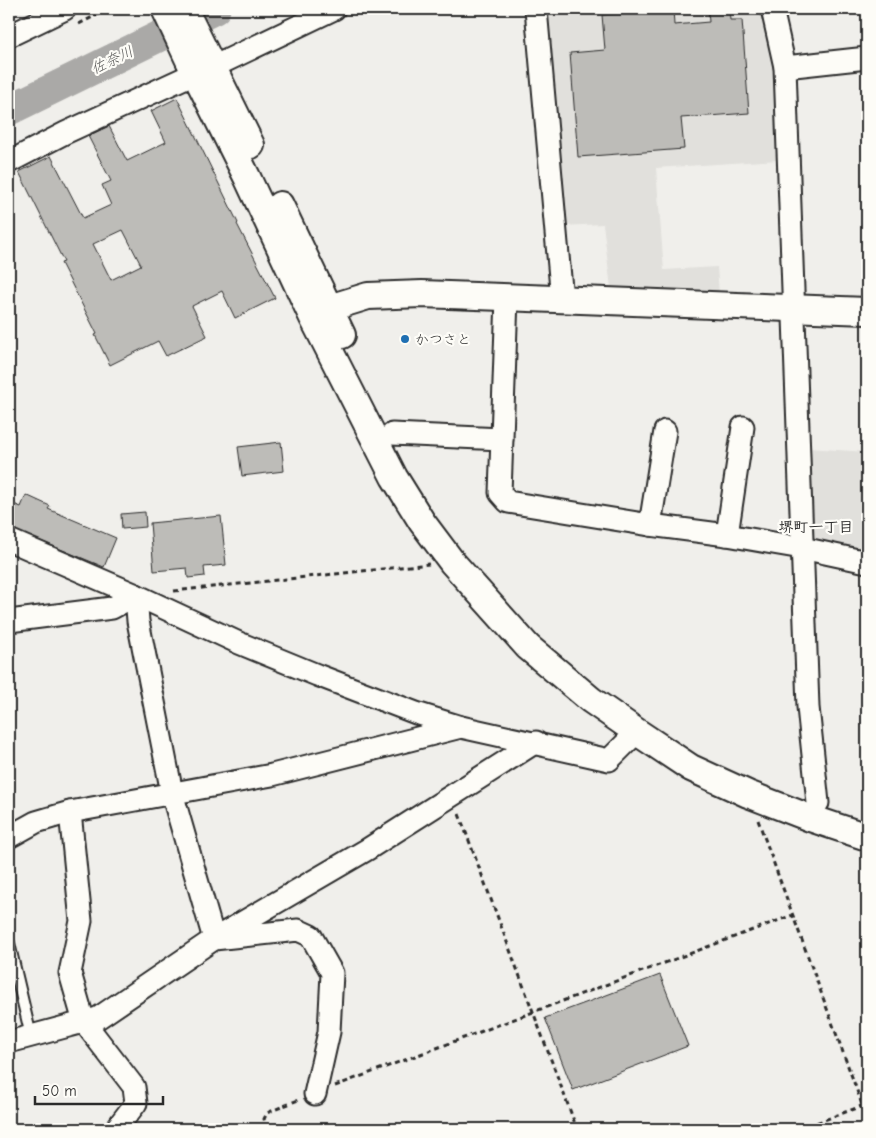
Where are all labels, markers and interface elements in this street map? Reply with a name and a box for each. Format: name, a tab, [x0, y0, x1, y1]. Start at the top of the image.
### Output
water label: 佐奈川	[88, 42, 136, 78]
place label: かつさと	[415, 331, 471, 348]
marker: かつさと	[399, 333, 411, 345]
district label: 堺町一丁目	[778, 518, 854, 536]
scale bar	[35, 1073, 162, 1105]
text: 50 m	[42, 1082, 77, 1100]

